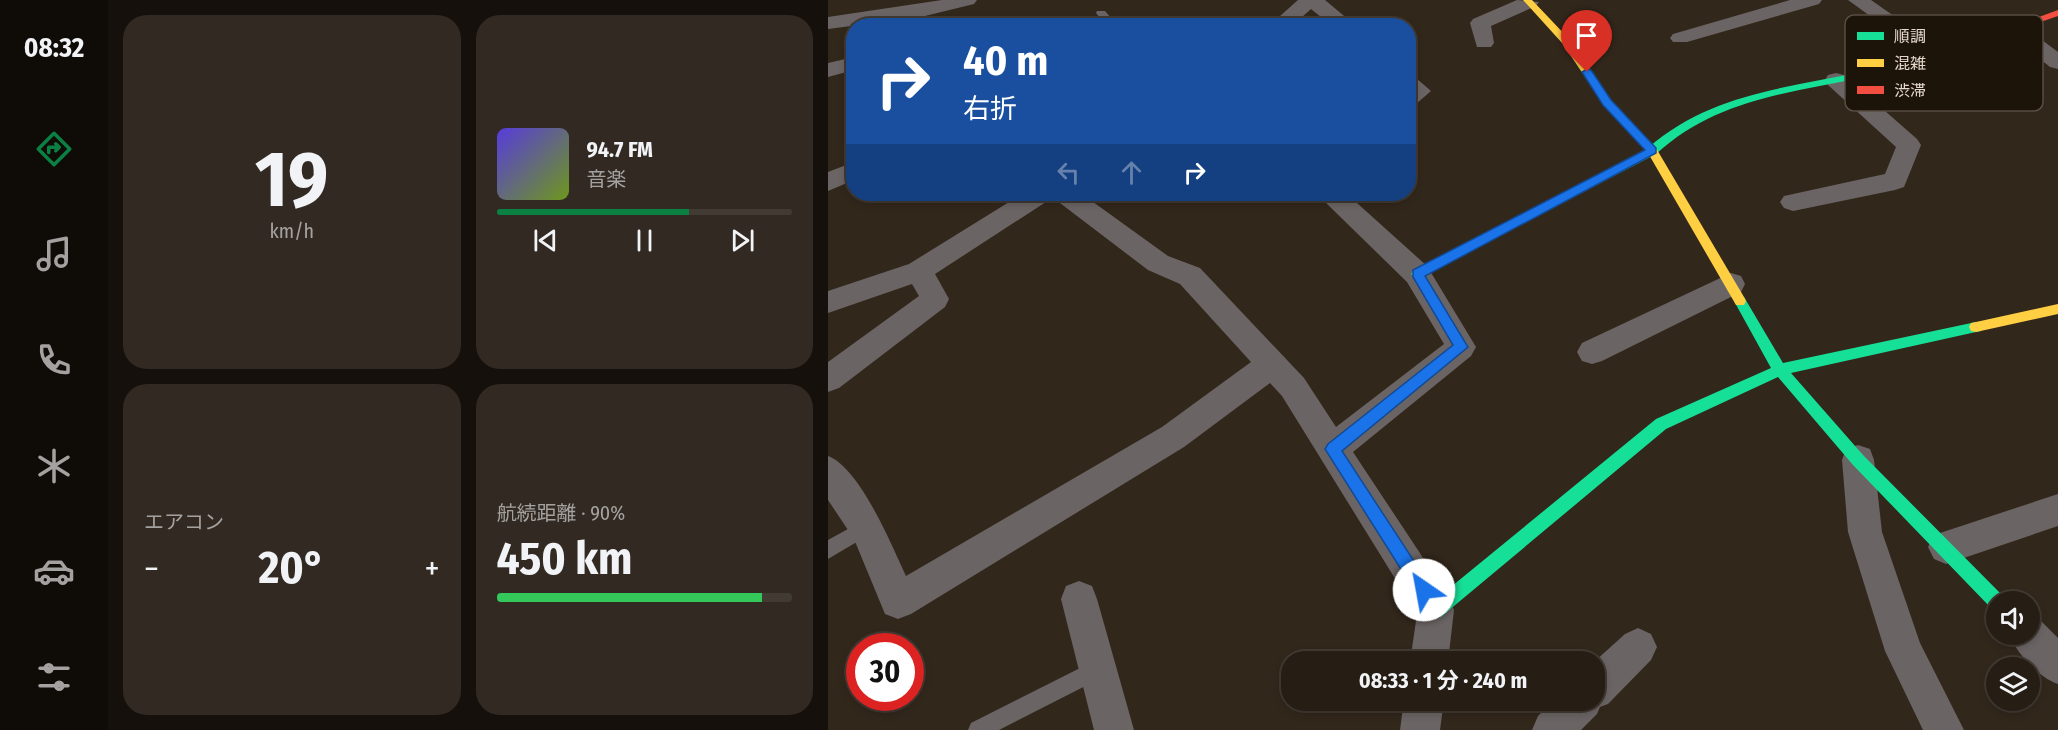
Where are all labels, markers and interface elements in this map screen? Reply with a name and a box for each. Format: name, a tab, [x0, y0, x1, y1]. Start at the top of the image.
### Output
pin	[1561, 10, 1612, 72]
legend	[1845, 15, 2043, 111]
icon: arrive	[1570, 19, 1603, 52]
text: 順調	[1894, 27, 1926, 46]
text: 08:32	[24, 32, 84, 64]
text: 40 m	[963, 36, 1048, 86]
icon: right	[864, 42, 942, 120]
text: 混雑	[1894, 54, 1926, 73]
text: 渋滞	[1894, 81, 1926, 100]
text: 右折	[963, 93, 1017, 125]
icon: directions	[33, 128, 75, 170]
text: 19	[255, 133, 328, 227]
text: 94.7 FM	[587, 136, 653, 163]
icon: left	[1052, 156, 1085, 189]
icon: ahead	[1115, 156, 1148, 189]
icon: right	[1178, 156, 1211, 189]
text: 音楽	[587, 167, 627, 191]
text: km/h	[269, 219, 314, 243]
icon: previous	[529, 224, 562, 257]
icon: pause	[628, 224, 661, 257]
icon: next	[726, 224, 759, 257]
icon: music	[33, 233, 75, 275]
icon: phone	[33, 339, 75, 381]
icon: climate	[33, 445, 75, 487]
text: 航続距離 · 90%	[497, 501, 625, 525]
text: エアコン	[144, 510, 224, 534]
text: 450 km	[497, 532, 632, 586]
text: 20°	[258, 541, 325, 595]
text: −	[144, 549, 159, 589]
text: +	[424, 549, 439, 589]
icon: car	[33, 550, 75, 592]
position arrow	[1392, 558, 1456, 622]
map controls	[1986, 591, 2040, 711]
button: sound	[1986, 591, 2040, 645]
speed limit sign: 30	[846, 633, 924, 711]
icon: filters	[33, 656, 75, 698]
button: layers	[1986, 657, 2040, 711]
text: 08:33 · 1 分 · 240 m	[1359, 667, 1527, 694]

